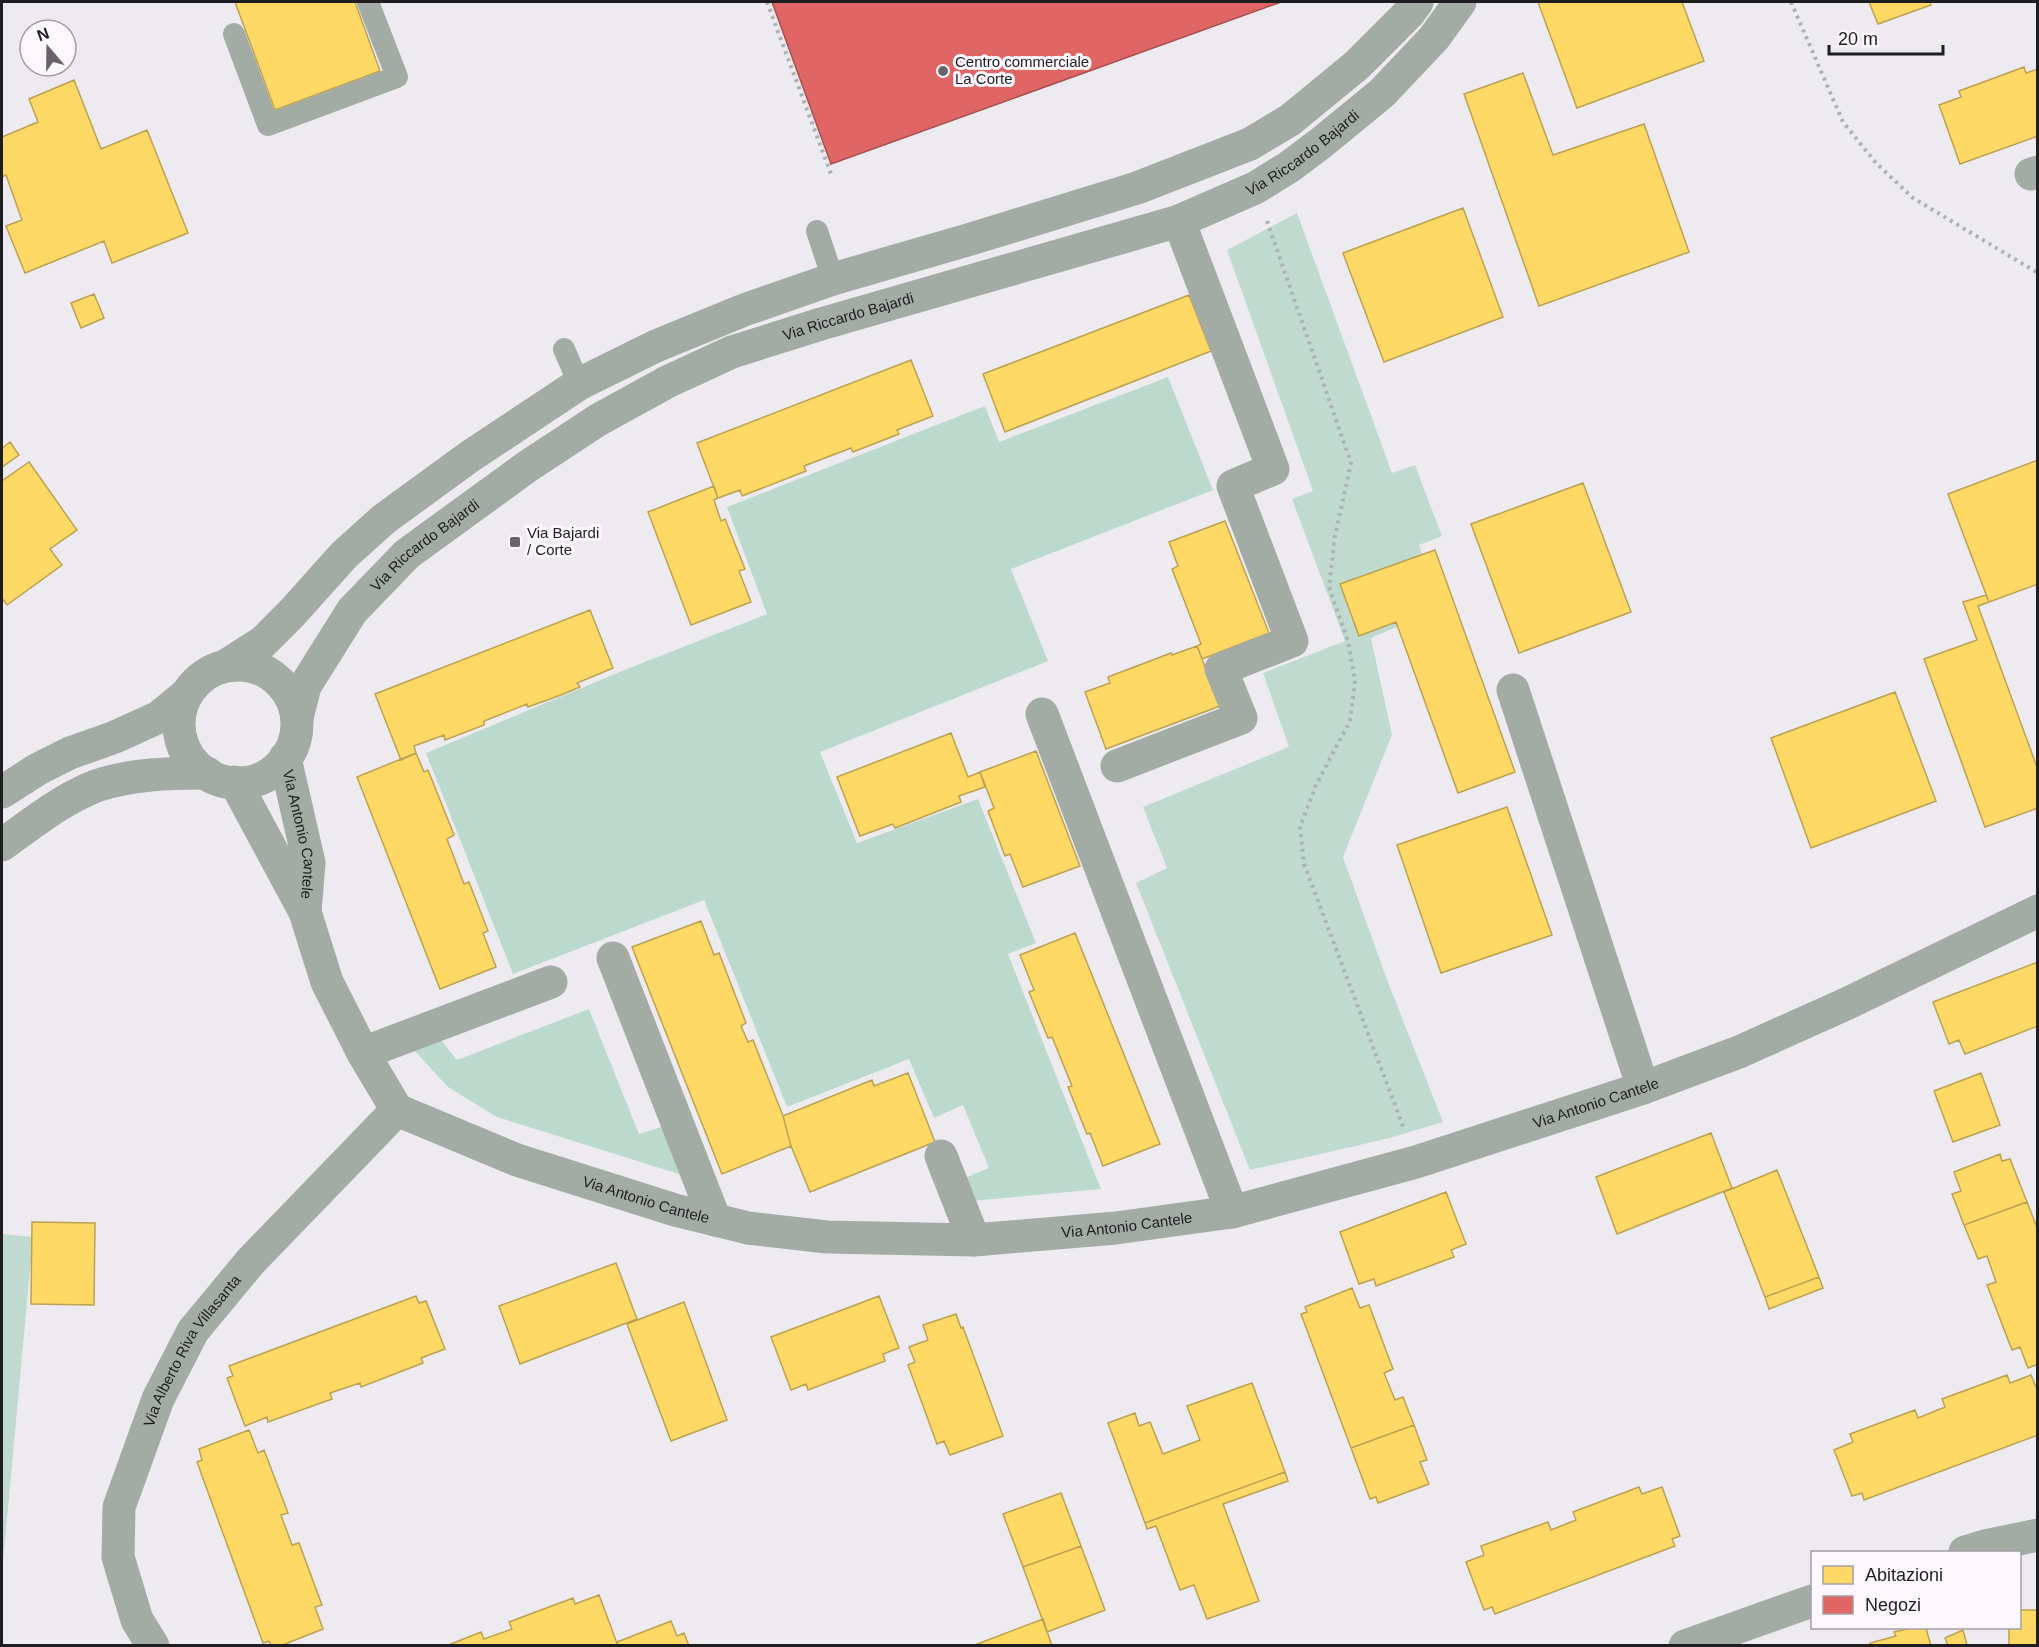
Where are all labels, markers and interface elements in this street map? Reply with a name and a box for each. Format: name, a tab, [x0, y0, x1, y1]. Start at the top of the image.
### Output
north arrow	[18, 18, 78, 78]
scale bar	[1829, 18, 1943, 56]
text: N	[35, 24, 51, 44]
text: 20 m	[1838, 29, 1878, 49]
place label: Centro commerciale La Corte	[955, 53, 1089, 87]
marker: Centro commerciale La Corte	[936, 64, 950, 78]
street label: Via Riccardo Bajardi	[1243, 106, 1362, 199]
street label: Via Riccardo Bajardi	[781, 289, 916, 344]
street label: Via Riccardo Bajardi	[367, 495, 482, 595]
place label: Via Bajardi / Corte	[527, 524, 599, 558]
marker: Via Bajardi / Corte	[508, 535, 522, 549]
street label: Via Antonio Cantele	[280, 768, 319, 900]
street label: Via Antonio Cantele	[1531, 1074, 1661, 1131]
street label: Via Antonio Cantele	[581, 1172, 711, 1226]
street label: Via Antonio Cantele	[1061, 1209, 1193, 1241]
street label: Via Alberto Riva Villasanta	[140, 1271, 244, 1429]
legend	[1811, 1551, 2021, 1629]
text: Abitazioni	[1865, 1565, 1943, 1585]
text: Negozi	[1865, 1595, 1921, 1615]

